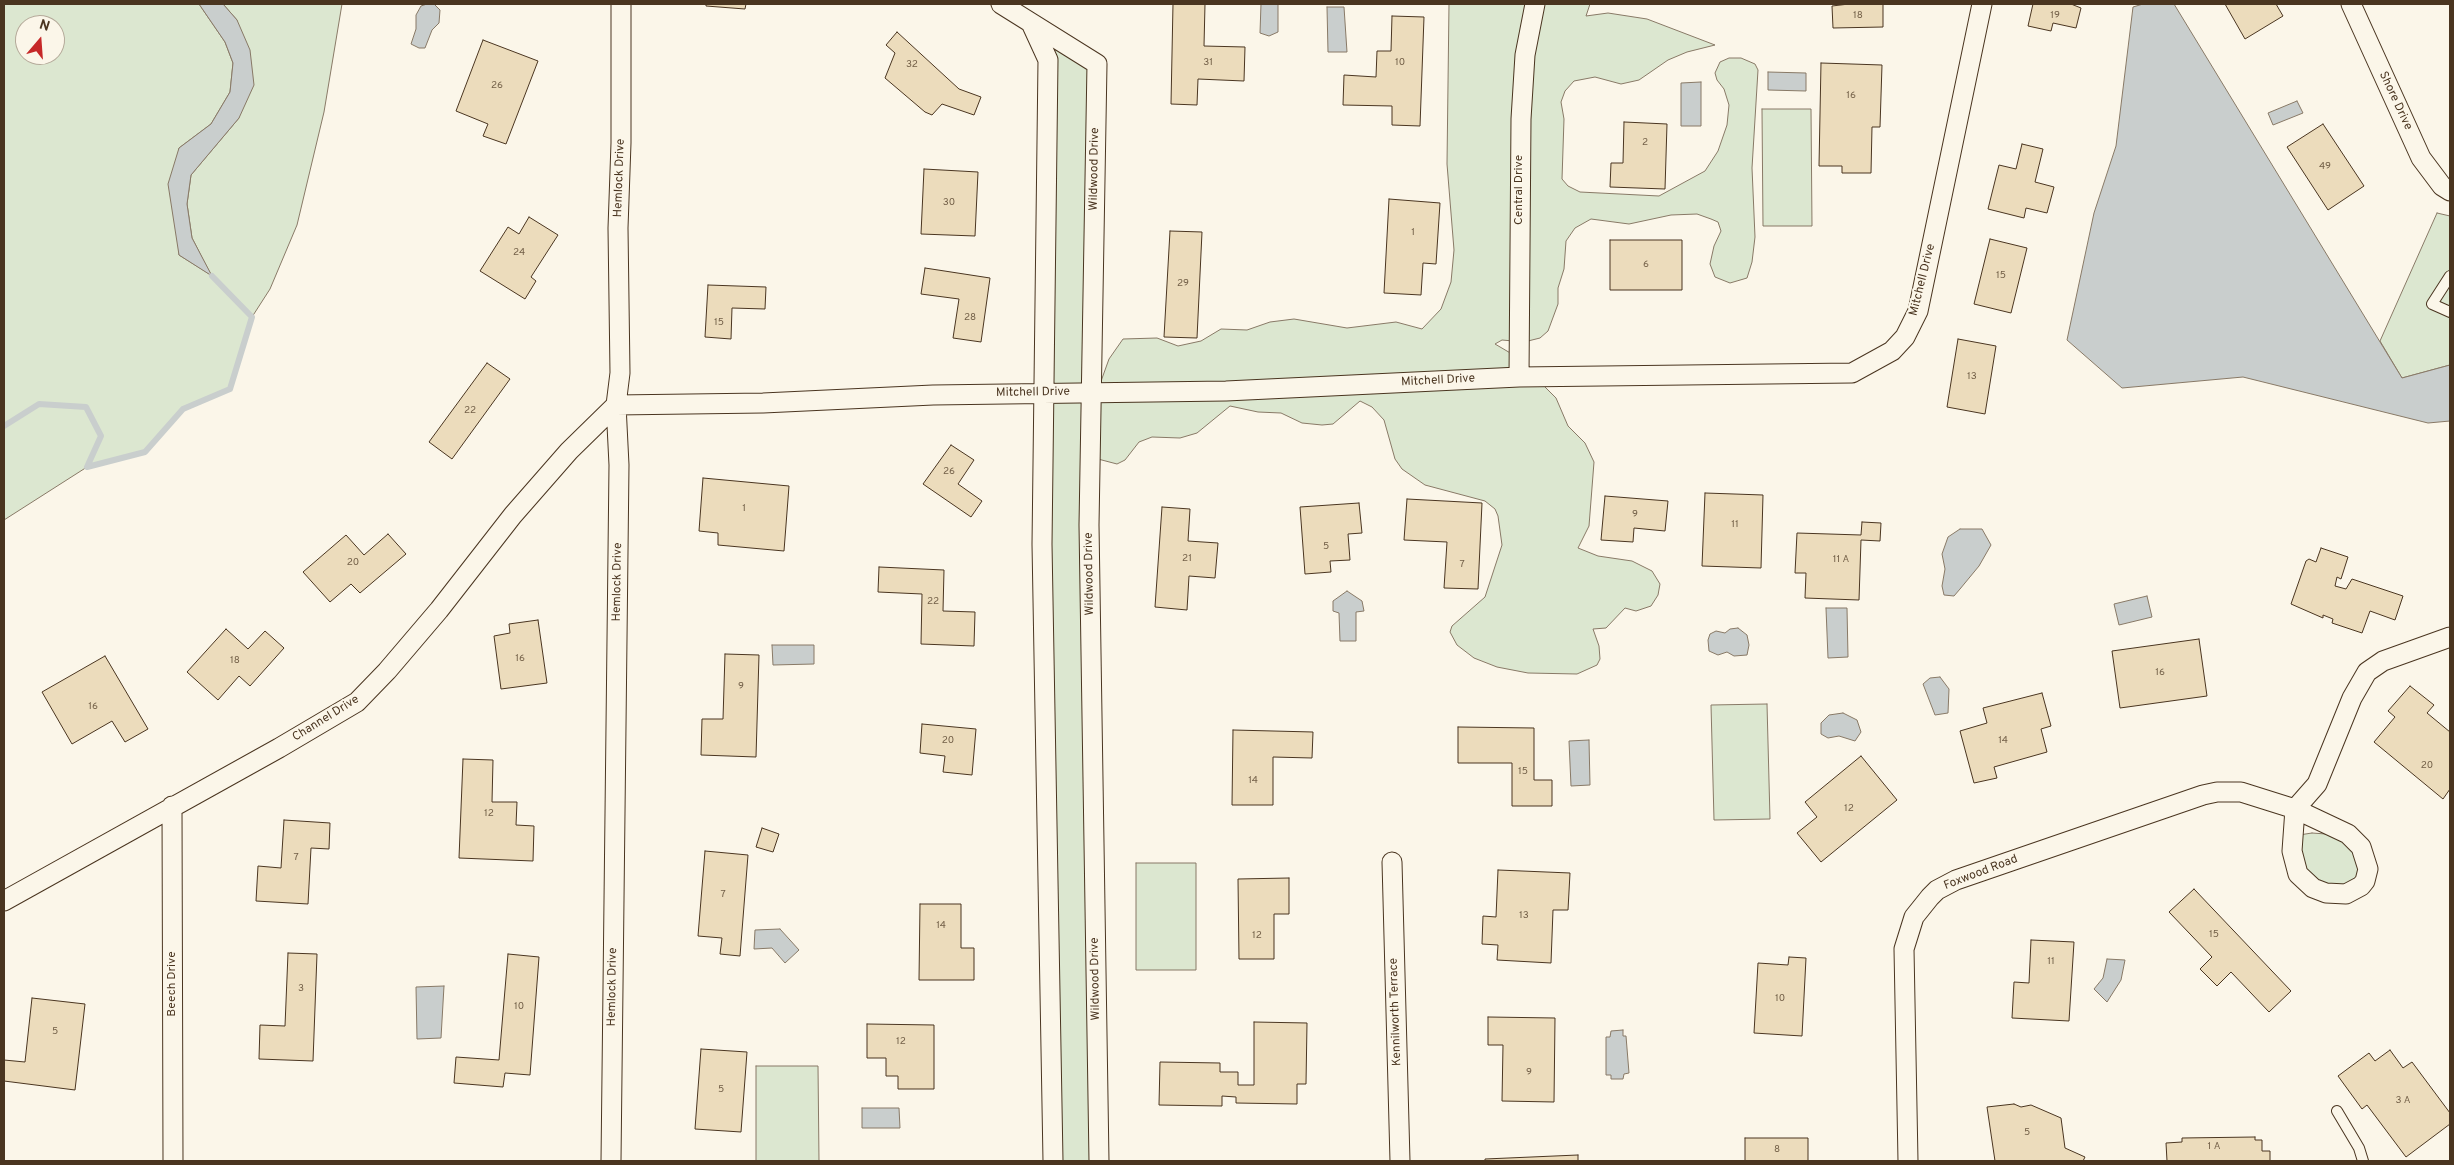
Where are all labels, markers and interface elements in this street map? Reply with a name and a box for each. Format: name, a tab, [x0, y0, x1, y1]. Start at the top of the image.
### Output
house number: 18	[1853, 10, 1863, 22]
house number: 19	[2050, 10, 2060, 22]
north arrow	[15, 15, 65, 65]
text: N	[37, 17, 52, 36]
house number: 31	[1203, 57, 1213, 69]
house number: 10	[1395, 57, 1405, 69]
house number: 32	[906, 59, 918, 71]
street label: Shore Drive	[2375, 69, 2415, 133]
house number: 26	[491, 80, 503, 92]
house number: 16	[1846, 90, 1856, 102]
street label: Wildwood Drive	[1087, 127, 1103, 211]
house number: 2	[1642, 137, 1648, 149]
street label: Hemlock Drive	[611, 138, 629, 218]
street label: Central Drive	[1513, 155, 1527, 225]
house number: 49	[2319, 161, 2331, 173]
house number: 30	[943, 197, 955, 209]
house number: 1	[1411, 227, 1415, 239]
street label: Mitchell Drive	[1907, 242, 1939, 318]
house number: 24	[513, 247, 525, 259]
house number: 6	[1643, 259, 1649, 271]
house number: 15	[1996, 270, 2006, 282]
house number: 29	[1177, 278, 1189, 290]
house number: 28	[964, 312, 976, 324]
house number: 15	[714, 317, 724, 329]
house number: 13	[1967, 371, 1977, 383]
street label: Mitchell Drive	[1401, 372, 1475, 390]
street label: Mitchell Drive	[996, 385, 1070, 401]
house number: 22	[464, 405, 476, 417]
house number: 26	[943, 466, 955, 478]
house number: 1	[742, 503, 746, 515]
house number: 9	[1632, 509, 1638, 521]
house number: 11	[1731, 519, 1739, 531]
street label: Wildwood Drive	[1082, 532, 1098, 616]
house number: 5	[1323, 541, 1329, 553]
street label: Hemlock Drive	[610, 542, 626, 622]
house number: 21	[1182, 553, 1192, 565]
house number: 11 A	[1833, 554, 1849, 566]
house number: 20	[347, 557, 359, 569]
house number: 7	[1459, 559, 1465, 571]
house number: 22	[927, 596, 939, 608]
house number: 16	[515, 653, 525, 665]
house number: 18	[230, 655, 240, 667]
house number: 16	[2155, 667, 2165, 679]
house number: 9	[738, 681, 744, 693]
street label: Channel Drive	[290, 693, 362, 745]
house number: 16	[88, 701, 98, 713]
house number: 20	[942, 735, 954, 747]
house number: 14	[1998, 735, 2008, 747]
house number: 20	[2421, 760, 2433, 772]
house number: 15	[1518, 766, 1528, 778]
house number: 14	[1248, 775, 1258, 787]
house number: 12	[1844, 803, 1854, 815]
house number: 12	[484, 808, 494, 820]
house number: 7	[293, 852, 299, 864]
street label: Foxwood Road	[1942, 852, 2020, 894]
house number: 7	[720, 889, 726, 901]
house number: 13	[1519, 910, 1529, 922]
house number: 14	[936, 920, 946, 932]
house number: 15	[2209, 929, 2219, 941]
house number: 12	[1252, 930, 1262, 942]
street label: Wildwood Drive	[1088, 937, 1104, 1021]
street label: Hemlock Drive	[605, 947, 621, 1027]
street label: Beech Drive	[166, 951, 180, 1017]
house number: 11	[2047, 956, 2055, 968]
street label: Kennilworth Terrace	[1387, 958, 1405, 1066]
house number: 3	[298, 983, 304, 995]
house number: 10	[1775, 993, 1785, 1005]
house number: 10	[514, 1001, 524, 1013]
house number: 5	[52, 1026, 58, 1038]
house number: 12	[896, 1036, 906, 1048]
house number: 9	[1526, 1067, 1532, 1079]
house number: 5	[718, 1084, 724, 1096]
house number: 3 A	[2395, 1095, 2411, 1107]
house number: 5	[2024, 1127, 2030, 1139]
house number: 1 A	[2208, 1141, 2220, 1153]
house number: 8	[1774, 1144, 1780, 1156]

